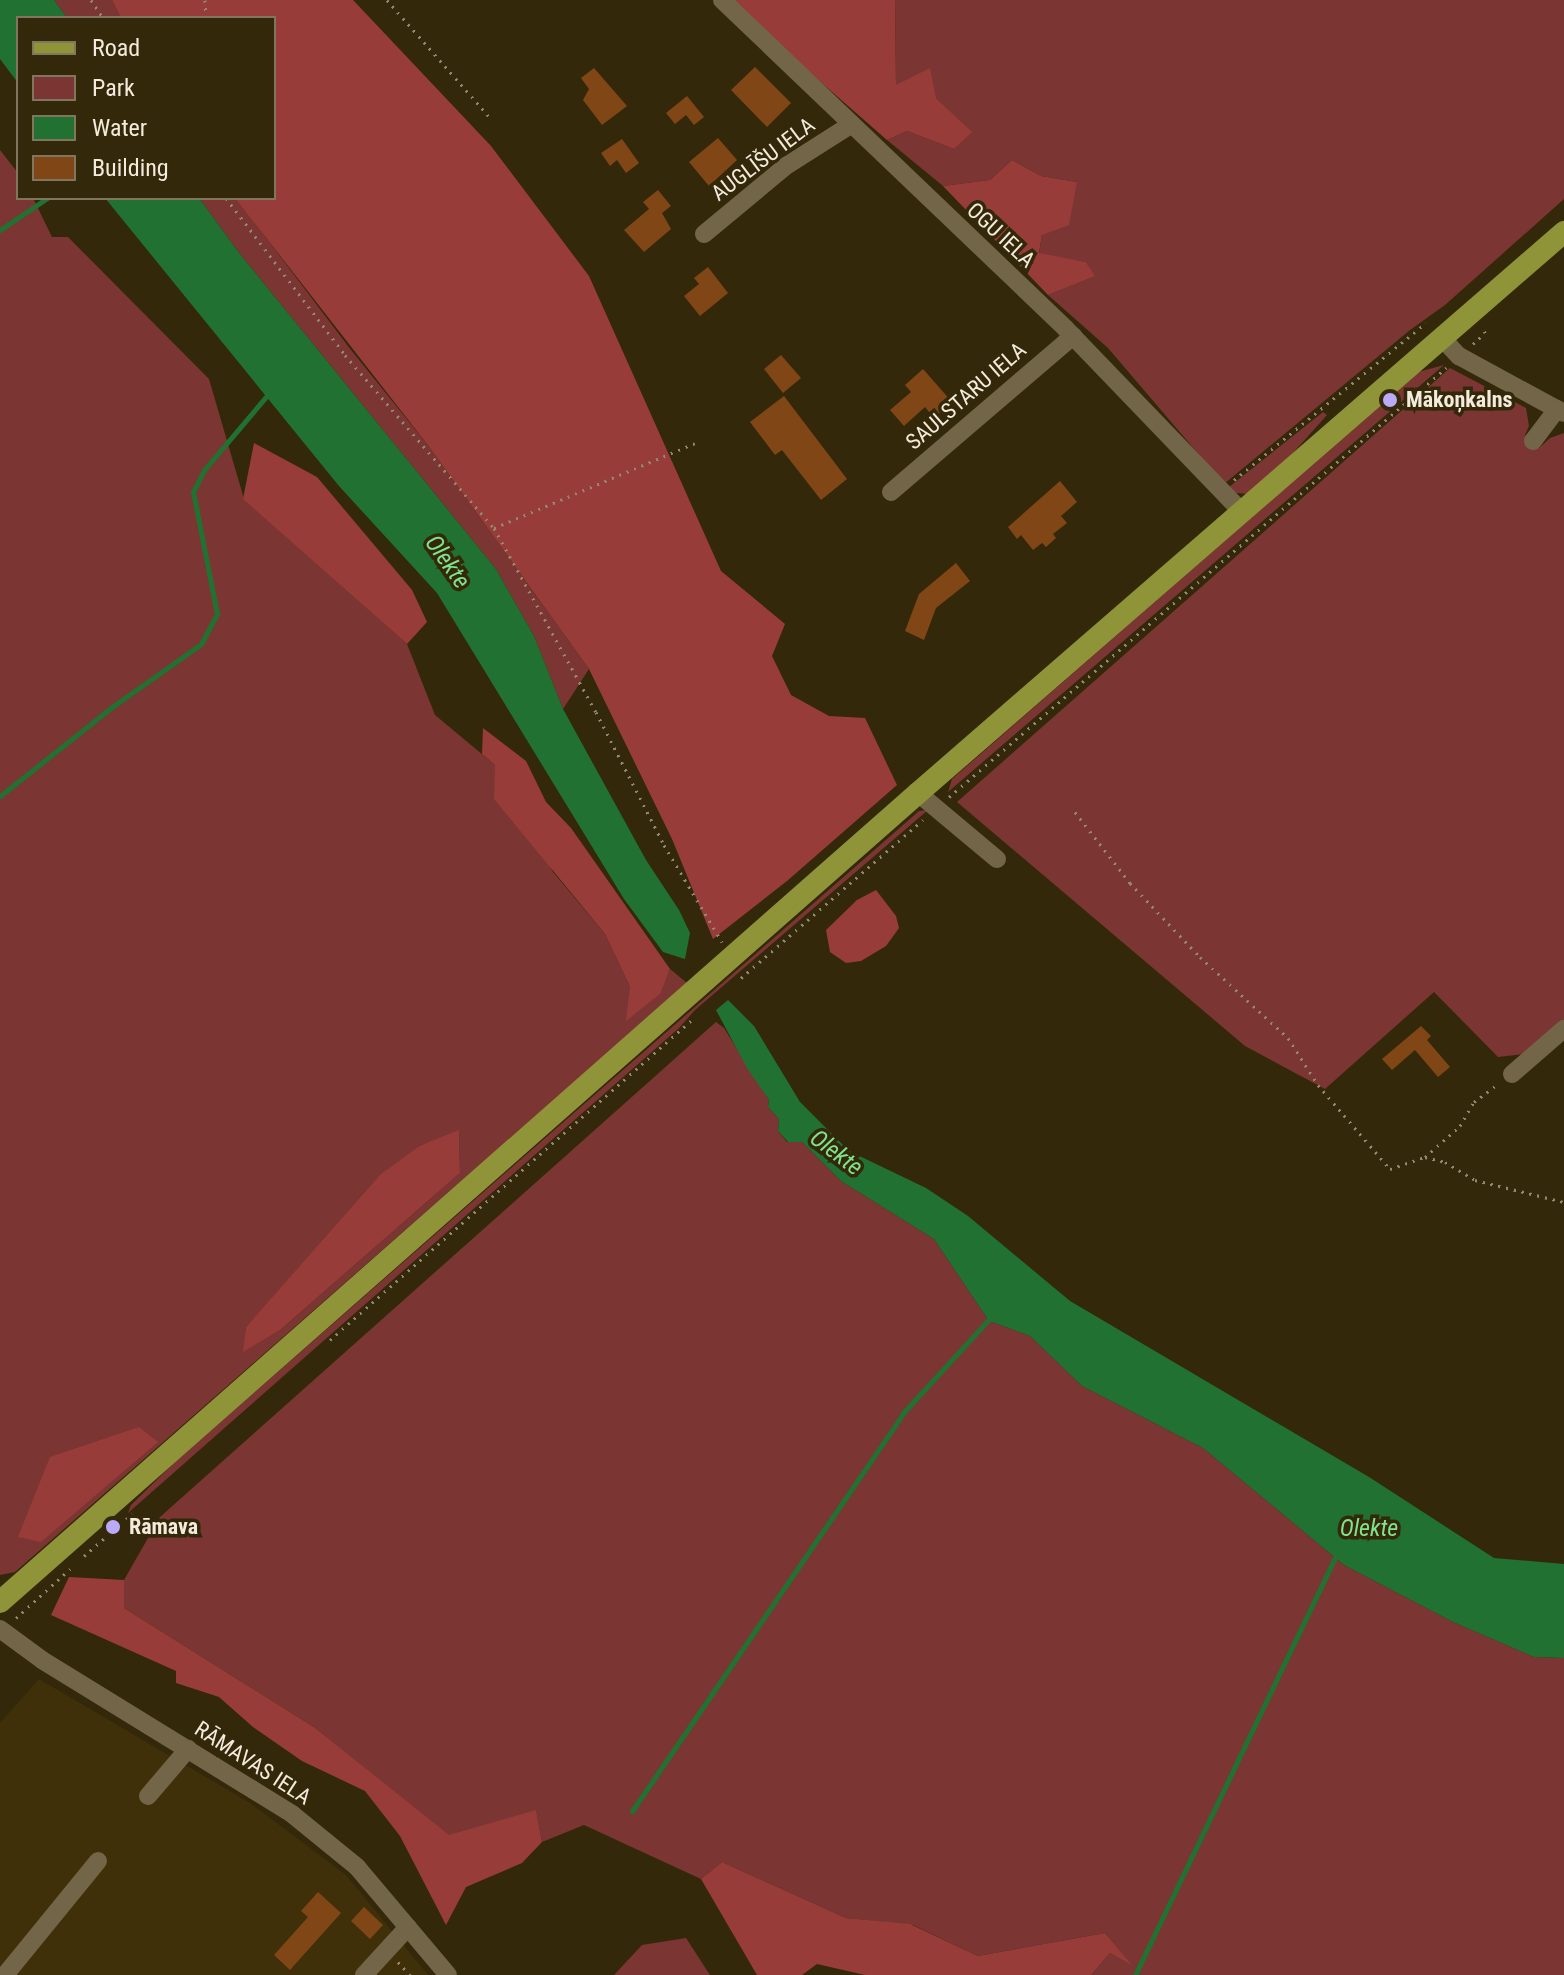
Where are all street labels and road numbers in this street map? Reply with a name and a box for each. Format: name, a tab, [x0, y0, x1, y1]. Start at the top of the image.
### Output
street label: AUGLĪŠU IELA	[706, 112, 820, 206]
street label: OGU IELA	[961, 197, 1041, 273]
street label: SAULSTARU IELA	[901, 337, 1031, 455]
street label: RĀMAVAS IELA	[190, 1716, 316, 1810]

